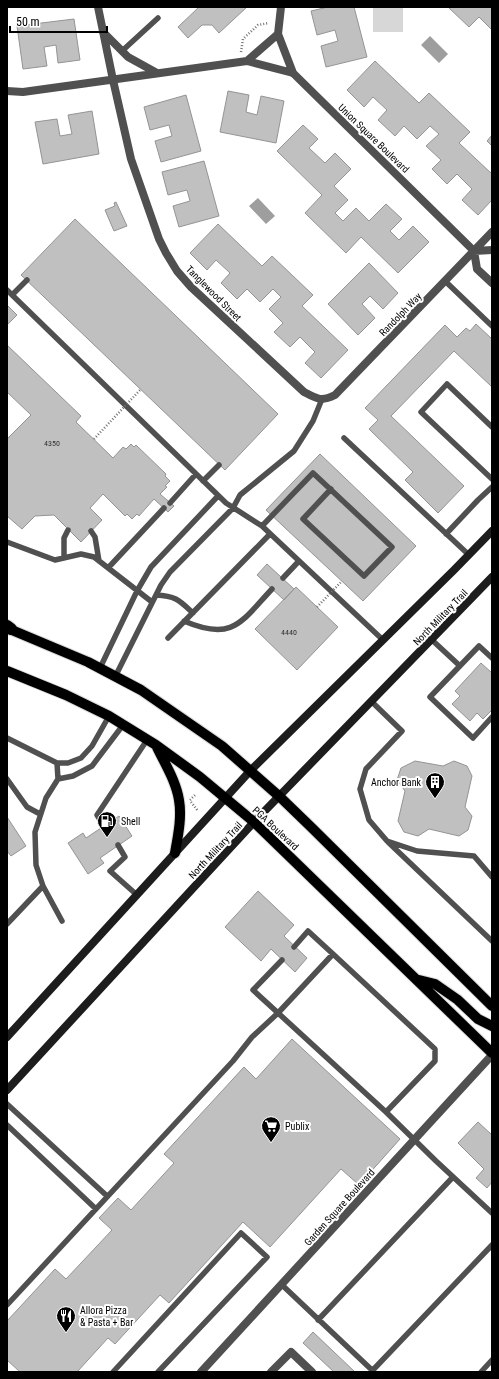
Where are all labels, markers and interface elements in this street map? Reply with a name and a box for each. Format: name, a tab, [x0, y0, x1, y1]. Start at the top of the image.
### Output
scale bar	[10, 8, 107, 34]
text: 50 m	[16, 15, 40, 29]
street label: Union Square Boulevard	[336, 102, 411, 175]
street label: Tanglewood Street	[184, 264, 244, 323]
street label: Randolph Way	[377, 291, 424, 338]
house number: 4350	[44, 439, 60, 448]
street label: North Military Trail	[411, 587, 470, 648]
house number: 4440	[281, 628, 297, 637]
building icon: Anchor Bank	[424, 771, 446, 799]
place label: Anchor Bank	[371, 777, 421, 788]
street label: PGA Boulevard	[250, 804, 301, 852]
fuel station icon: Shell	[96, 810, 118, 838]
place label: Shell	[121, 816, 140, 827]
street label: North Military Trail	[186, 820, 244, 881]
supermarket icon: Publix	[260, 1115, 282, 1143]
place label: Publix	[285, 1121, 310, 1132]
street label: Garden Square Boulevard	[302, 1167, 377, 1248]
restaurant icon: Allora Pizza & Pasta + Bar	[55, 1305, 77, 1333]
place label: Allora Pizza & Pasta + Bar	[80, 1305, 133, 1328]

